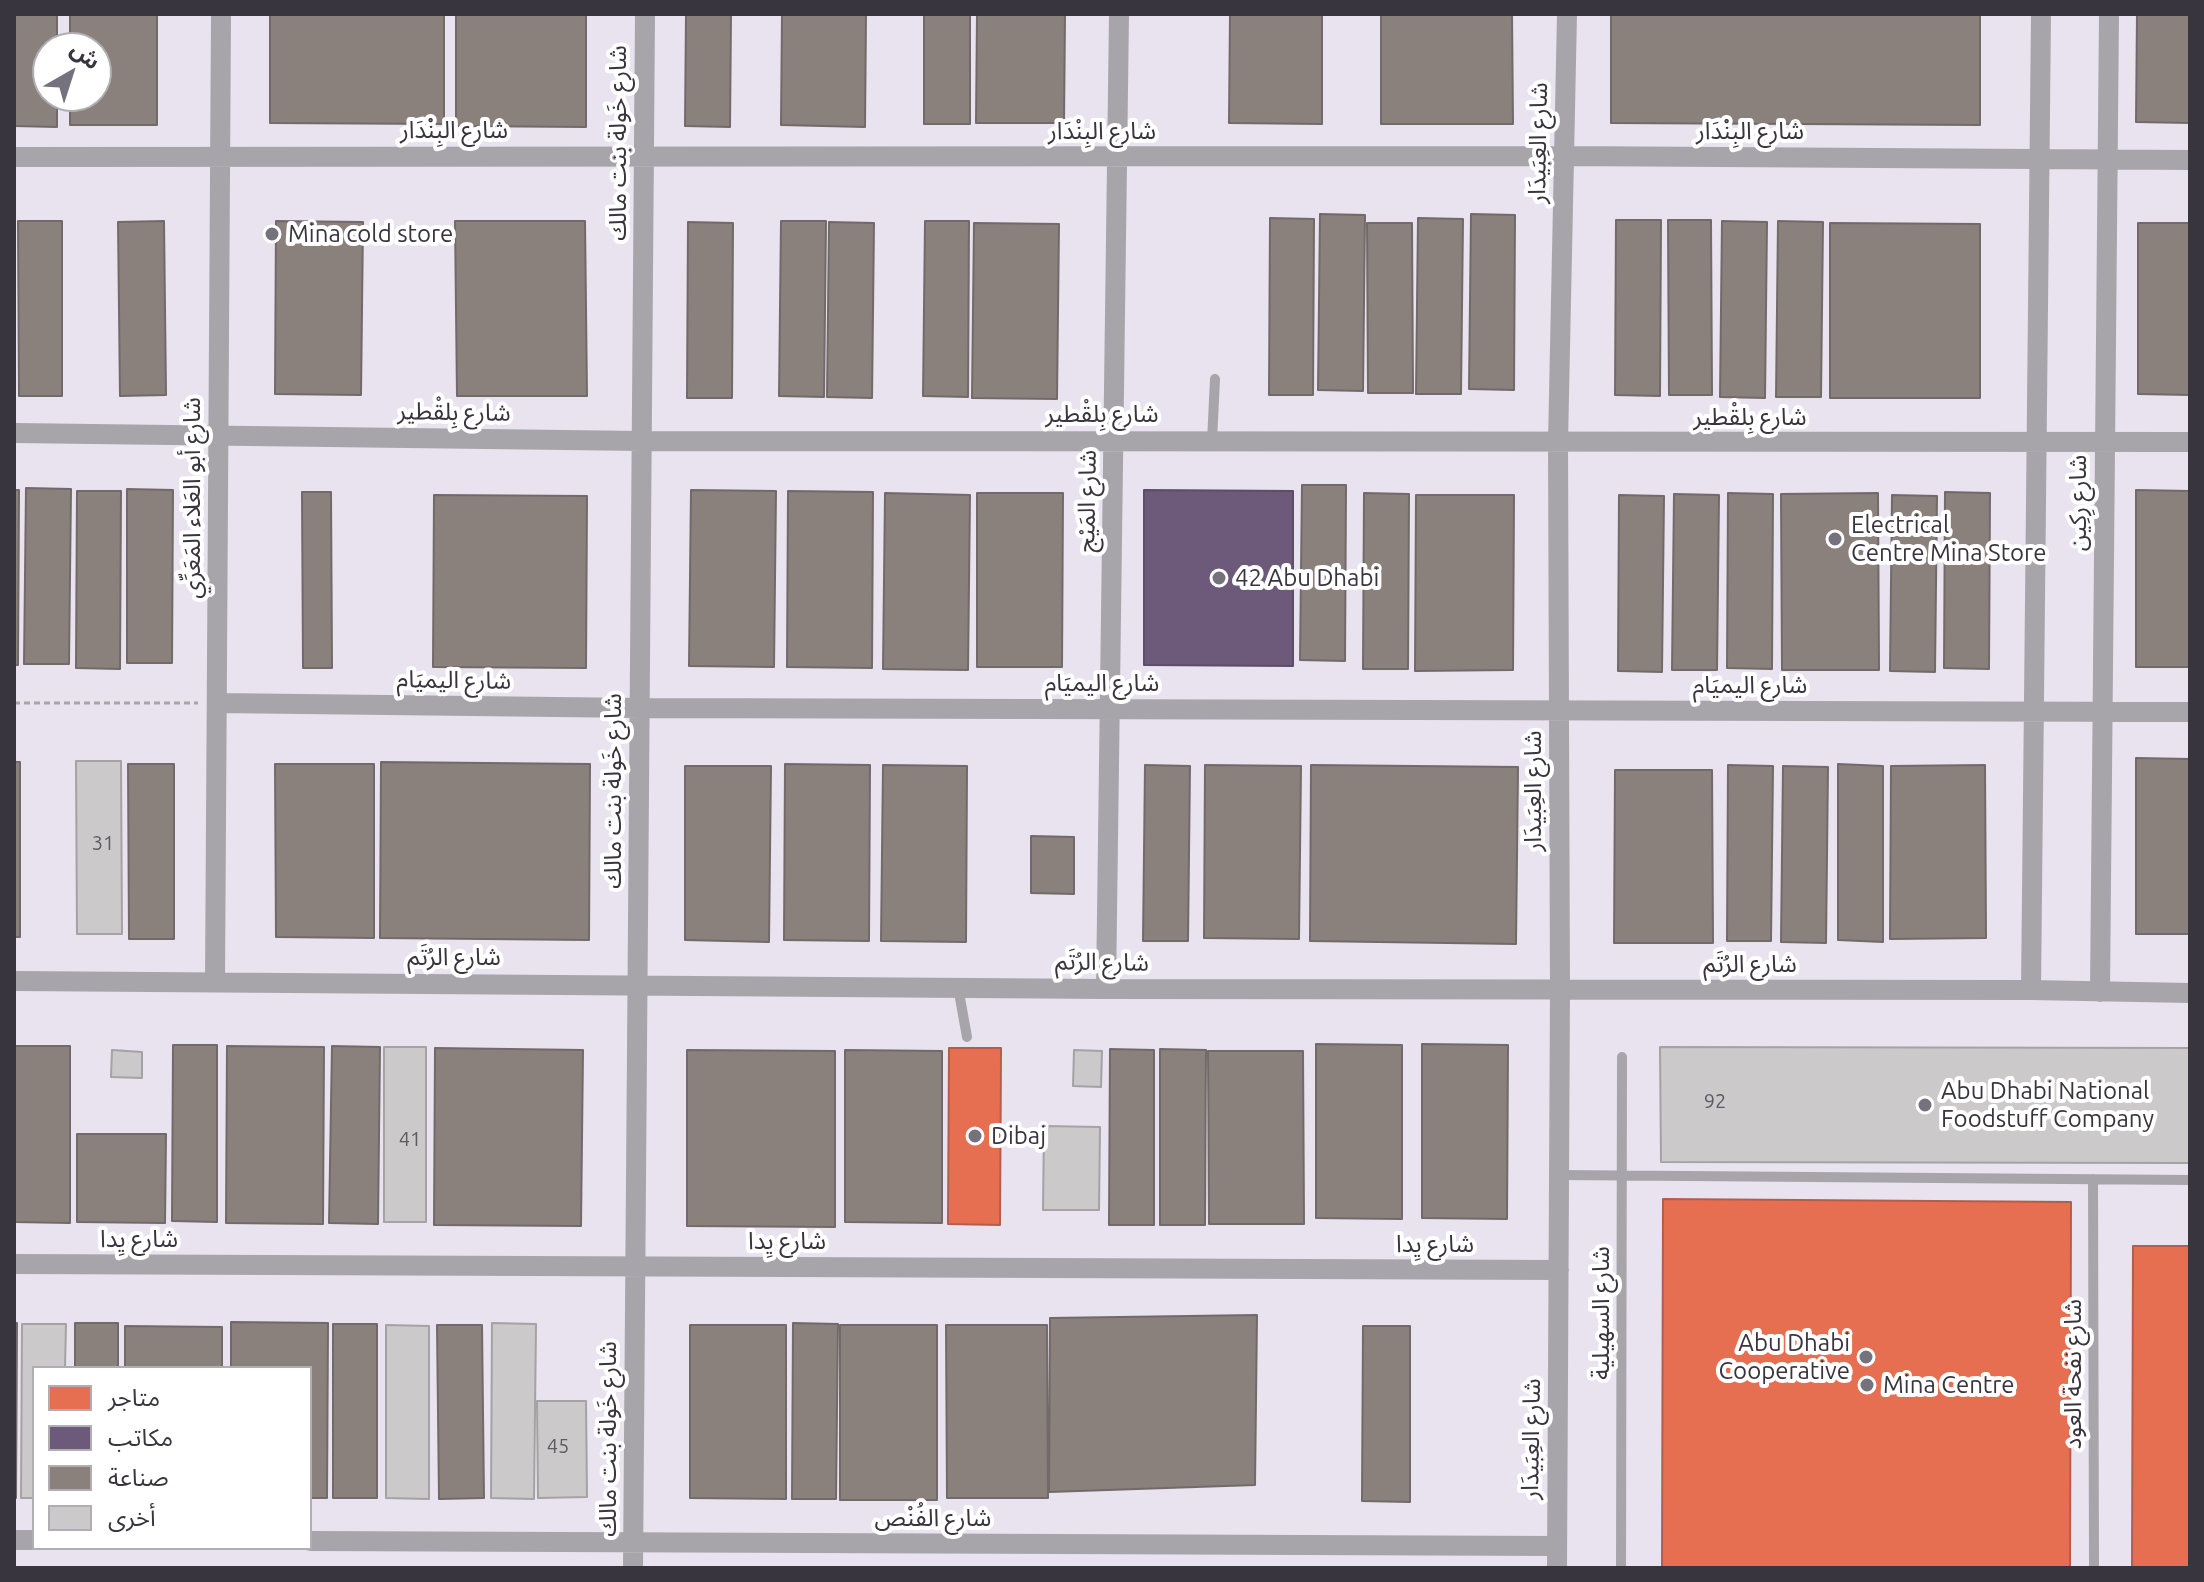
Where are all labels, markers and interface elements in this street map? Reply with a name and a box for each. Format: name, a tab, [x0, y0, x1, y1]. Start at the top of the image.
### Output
north arrow	[32, 32, 112, 112]
text: ش	[67, 35, 106, 74]
street label: شارع خَولة بنت مالك	[604, 45, 632, 241]
street label: شارع العِبَيدَار	[1523, 82, 1553, 204]
street label: شارع البِنْدَار	[400, 116, 508, 144]
street label: شارع البِنْدَار	[1048, 117, 1156, 145]
street label: شارع البِنْدَار	[1696, 117, 1804, 145]
place label: Mina cold store	[288, 220, 453, 248]
marker: Mina cold store	[263, 225, 281, 243]
street label: شارع أبو العَلاء المَعَرِّي	[178, 397, 206, 599]
street label: شارع بِلقْطير	[397, 397, 511, 427]
street label: شارع بِلقْطير	[1045, 400, 1159, 428]
street label: شارع بِلقْطير	[1693, 403, 1807, 431]
street label: شارع المَيْج	[1072, 449, 1102, 553]
street label: شارع رِكِين	[2064, 455, 2092, 551]
place label: Electrical Centre Mina Store	[1851, 511, 2046, 567]
marker: Electrical Centre Mina Store	[1826, 530, 1844, 548]
place label: 42 Abu Dhabi	[1235, 564, 1379, 592]
marker: 42 Abu Dhabi	[1210, 569, 1228, 587]
street label: شارع اليميَام	[396, 665, 512, 695]
street label: شارع اليميَام	[1045, 669, 1159, 697]
street label: شارع اليميَام	[1693, 671, 1807, 699]
street label: شارع خَولة بنت مالك	[599, 693, 627, 889]
street label: شارع العِبَيدَار	[1519, 730, 1547, 852]
house number: 31	[92, 831, 114, 855]
street label: شارع الرُتَم	[407, 943, 501, 971]
street label: شارع الرُتَم	[1055, 947, 1149, 977]
street label: شارع الرُتَم	[1703, 950, 1797, 978]
place label: Abu Dhabi National Foodstuff Company	[1941, 1077, 2154, 1133]
house number: 92	[1704, 1089, 1726, 1113]
marker: Abu Dhabi National Foodstuff Company	[1916, 1096, 1934, 1114]
place label: Dibaj	[991, 1122, 1046, 1150]
house number: 41	[399, 1127, 421, 1151]
marker: Dibaj	[966, 1127, 984, 1145]
street label: شارع يِدا	[100, 1225, 178, 1253]
street label: شارع يِدا	[748, 1227, 826, 1255]
street label: شارع يِدا	[1396, 1230, 1474, 1258]
street label: شارع السهيلية	[1587, 1246, 1615, 1380]
street label: شارع نفحة العود	[2059, 1299, 2087, 1449]
place label: Abu Dhabi Cooperative	[1718, 1329, 1850, 1385]
street label: شارع خَولة بنت مالك	[594, 1341, 622, 1537]
marker: Abu Dhabi Cooperative	[1857, 1348, 1875, 1366]
legend	[32, 1366, 312, 1550]
place label: Mina Centre	[1883, 1371, 2015, 1399]
marker: Mina Centre	[1858, 1376, 1876, 1394]
street label: شارع العِبَيدَار	[1516, 1378, 1546, 1500]
text: متاجر	[108, 1384, 160, 1411]
text: مكاتب	[108, 1424, 173, 1451]
house number: 45	[547, 1434, 569, 1458]
text: صناعة	[108, 1464, 169, 1491]
text: أخرى	[108, 1504, 156, 1531]
street label: شارع الفُنْص	[875, 1504, 991, 1532]

